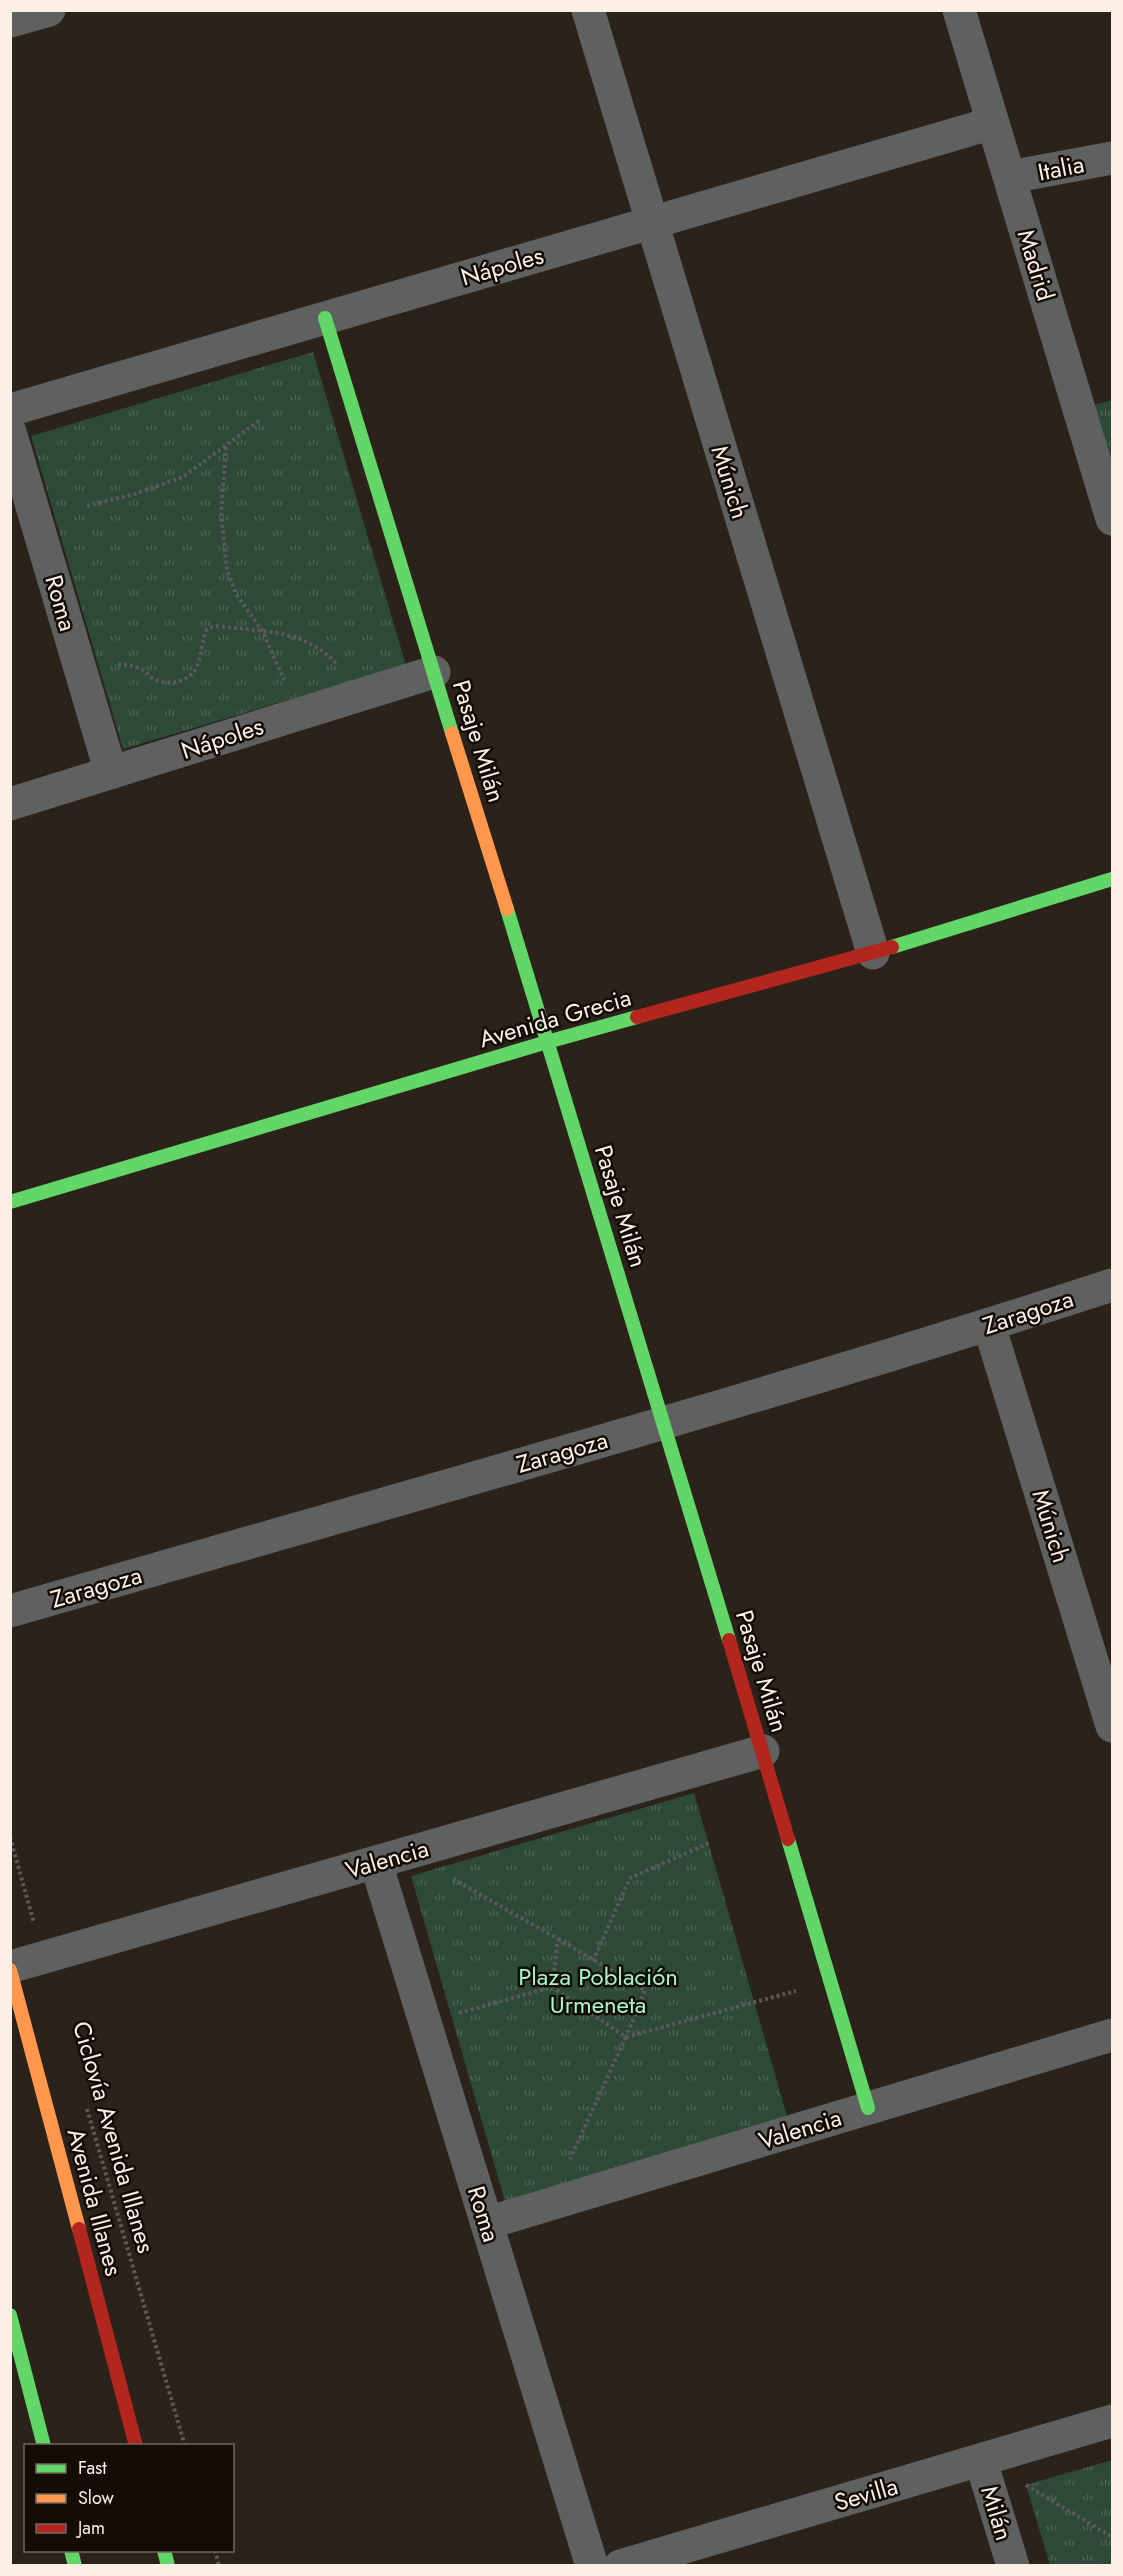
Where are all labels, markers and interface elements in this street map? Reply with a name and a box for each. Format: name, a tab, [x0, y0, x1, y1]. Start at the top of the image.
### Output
street label: Italia	[1035, 146, 1087, 190]
street label: Madrid	[1009, 225, 1063, 305]
street label: Nápoles	[457, 238, 547, 294]
street label: Múnich	[702, 441, 758, 523]
street label: Roma	[36, 571, 86, 635]
street label: Pasaje Milán	[444, 676, 514, 806]
street label: Nápoles	[176, 708, 268, 768]
street label: Avenida Grecia	[475, 980, 635, 1056]
street label: Pasaje Milán	[586, 1141, 656, 1271]
street label: Zaragoza	[978, 1281, 1078, 1343]
street label: Zaragoza	[512, 1422, 612, 1482]
street label: Múnich	[1023, 1485, 1079, 1567]
street label: Zaragoza	[46, 1557, 146, 1617]
street label: Pasaje Milán	[727, 1606, 797, 1736]
street label: Valencia	[341, 1830, 433, 1888]
park label: Plaza Población Urmeneta	[518, 1959, 678, 2022]
street label: Ciclovía Avenida Illanes	[67, 2018, 161, 2256]
street label: Valencia	[754, 2100, 846, 2158]
street label: Avenida Illanes	[61, 2125, 129, 2279]
street label: Roma	[459, 2182, 509, 2246]
legend	[24, 2444, 234, 2552]
text: Fast	[78, 2455, 107, 2481]
street label: Sevilla	[830, 2468, 902, 2520]
street label: Milán	[972, 2481, 1022, 2545]
text: Slow	[78, 2485, 115, 2511]
text: Jam	[76, 2515, 105, 2541]

